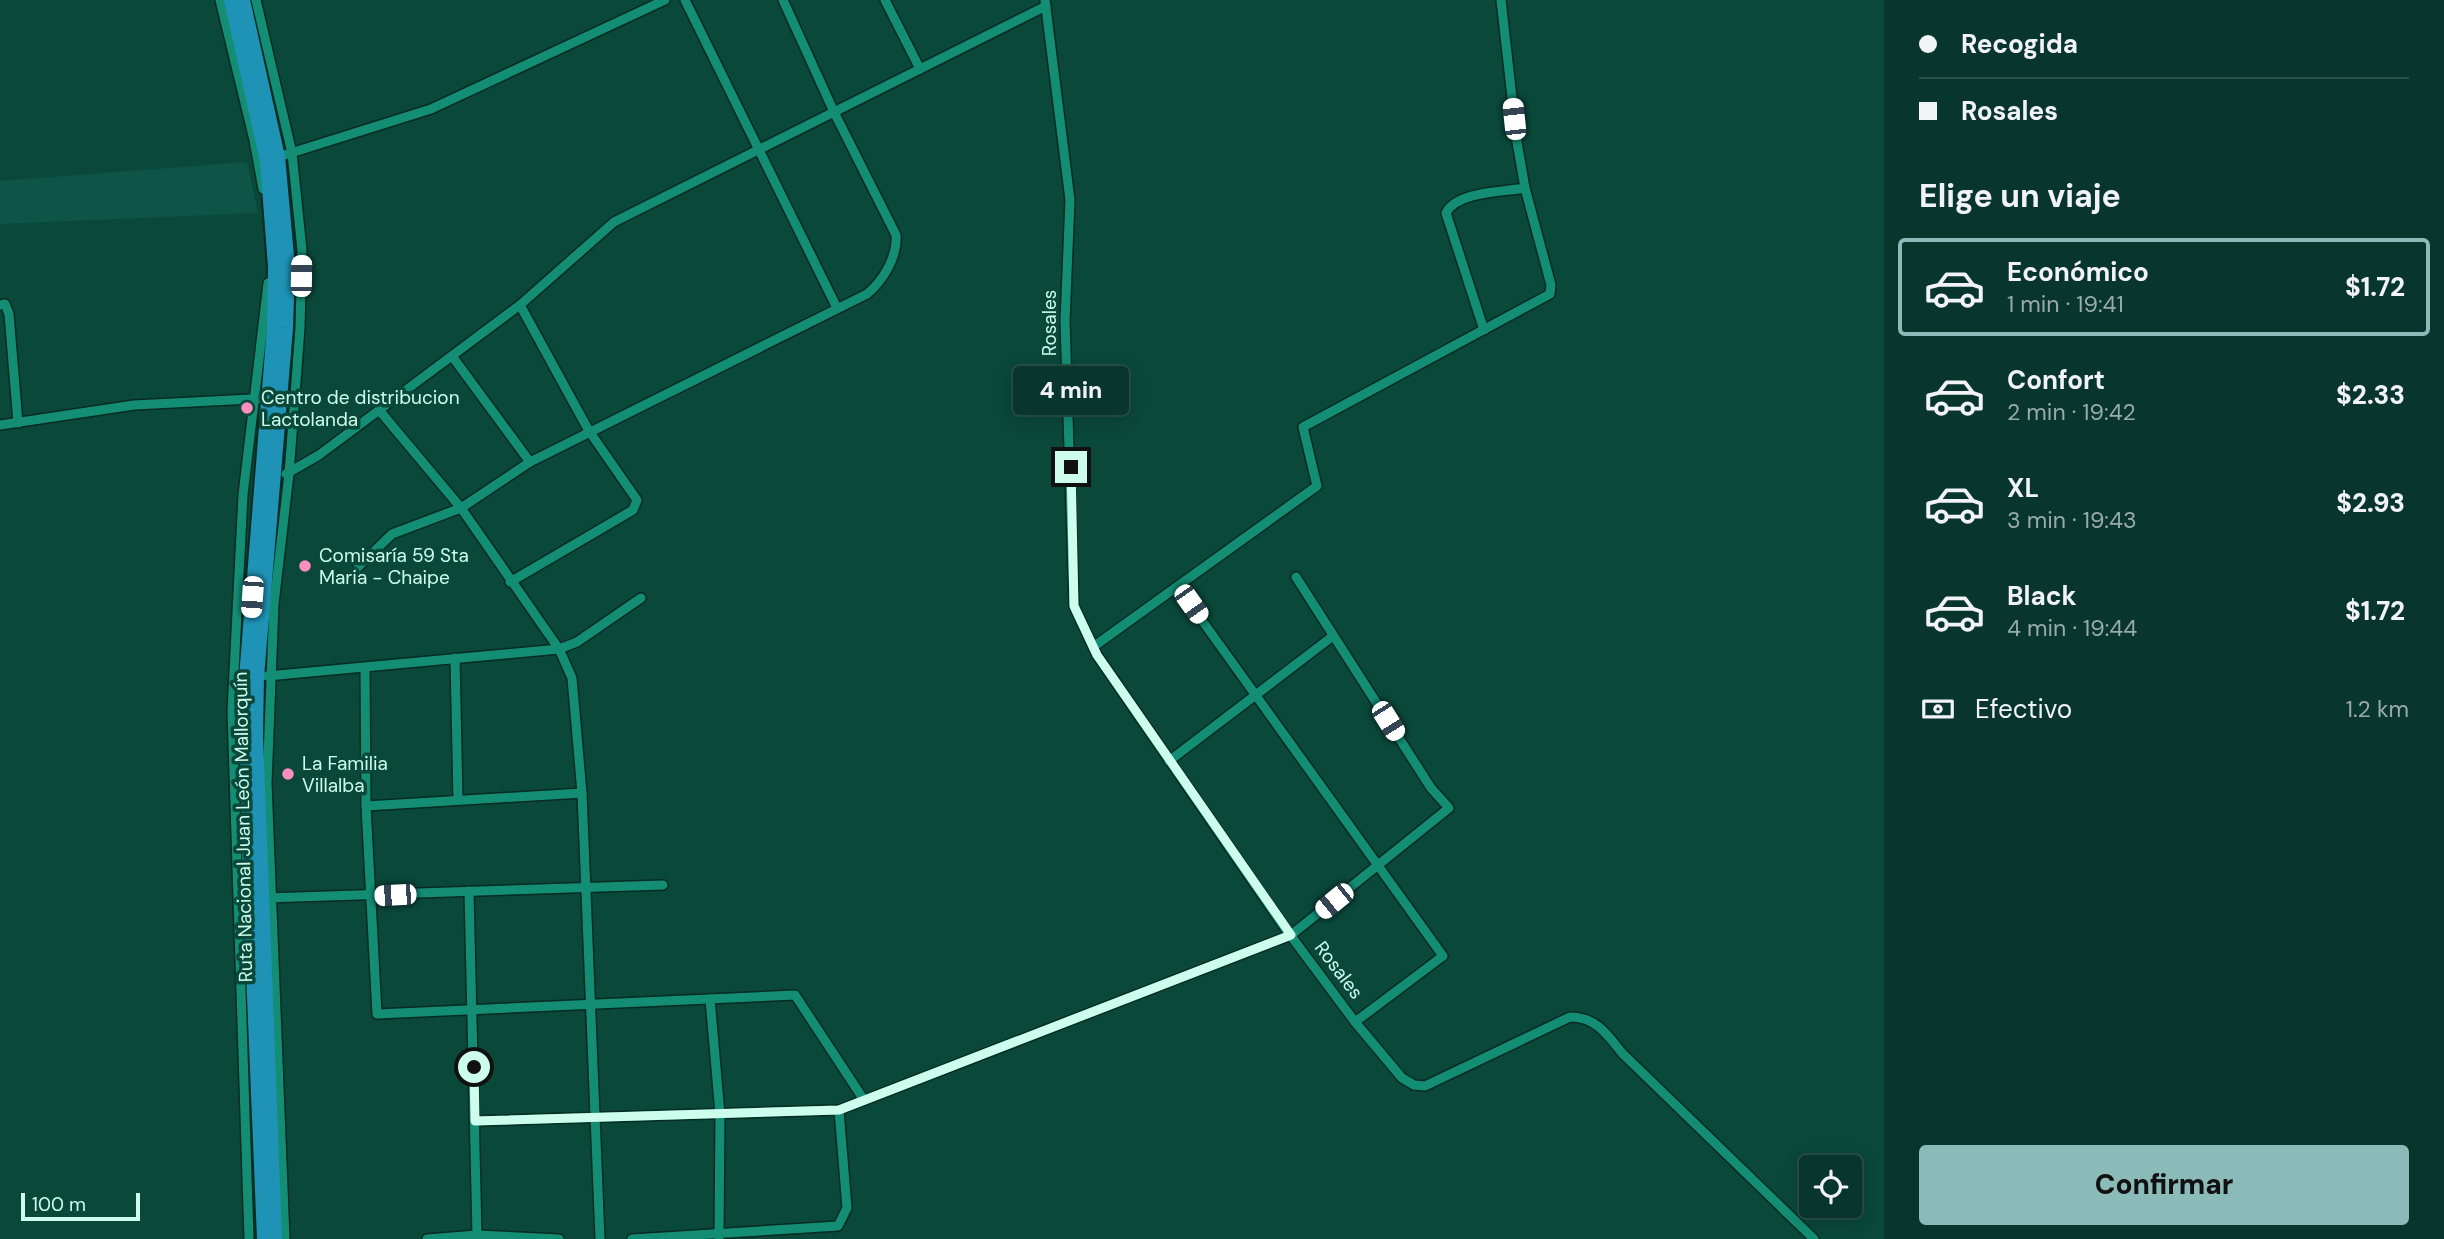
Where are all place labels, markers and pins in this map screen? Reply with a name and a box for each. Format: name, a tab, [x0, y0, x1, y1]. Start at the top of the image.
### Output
place label: Centro de distribucion Lactolanda	[261, 385, 460, 432]
marker: Centro de distribucion Lactolanda	[239, 400, 255, 416]
place label: Comisaría 59 Sta Maria - Chaipe	[319, 543, 469, 590]
marker: Comisaría 59 Sta Maria - Chaipe	[297, 558, 313, 574]
place label: La Familia Villalba	[302, 751, 388, 798]
marker: La Familia Villalba	[280, 766, 296, 782]

